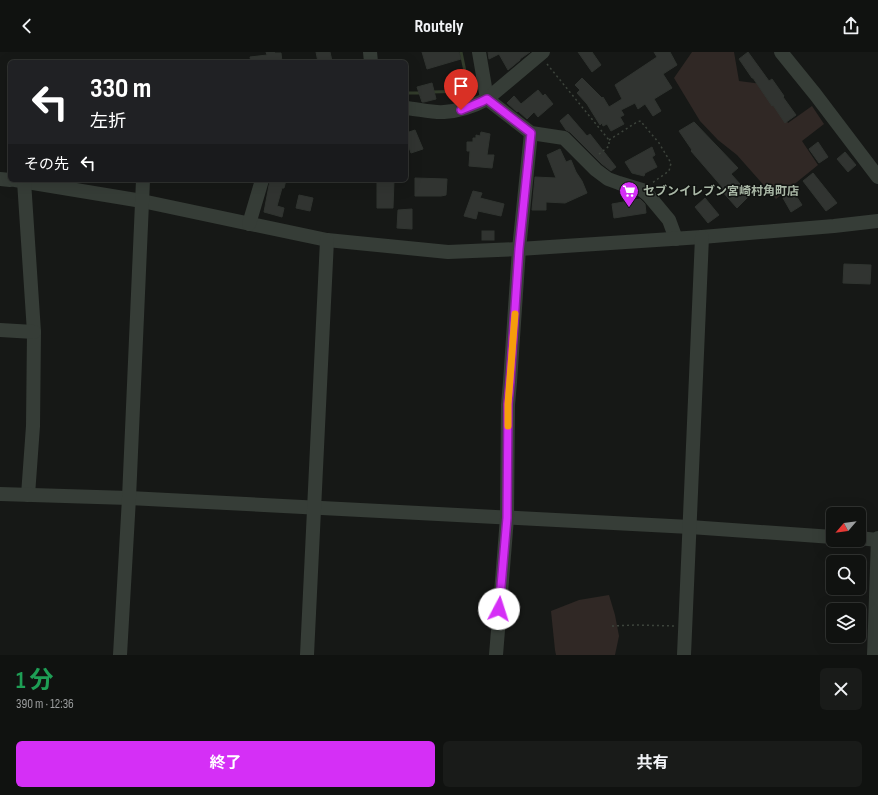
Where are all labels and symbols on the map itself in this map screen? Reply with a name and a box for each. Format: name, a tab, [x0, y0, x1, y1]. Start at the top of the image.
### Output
pin	[444, 69, 478, 110]
supermarket icon: セブンイレブン宮崎村角町店	[618, 180, 640, 208]
place label: セブンイレブン宮崎村角町店	[643, 184, 799, 199]
north arrow	[826, 507, 866, 547]
position arrow	[478, 588, 520, 630]

